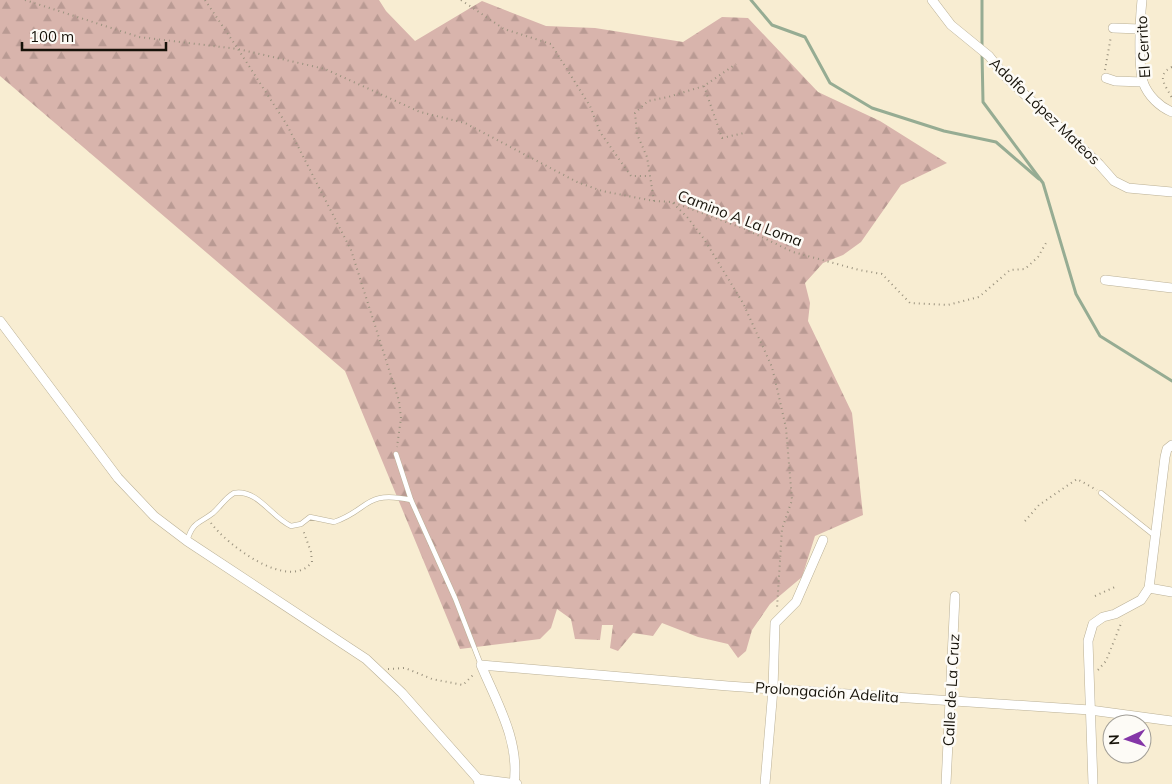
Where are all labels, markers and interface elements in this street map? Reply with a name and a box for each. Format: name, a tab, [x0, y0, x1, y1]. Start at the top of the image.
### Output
street label: El Cerrito	[1132, 15, 1154, 79]
scale bar	[22, 20, 166, 52]
text: 100 m	[30, 27, 74, 46]
street label: Adolfo López Mateos	[986, 53, 1104, 169]
street label: Camino A La Loma	[675, 185, 805, 251]
street label: Calle de La Cruz	[939, 633, 963, 747]
street label: Prolongación Adelita	[754, 677, 900, 707]
north arrow	[1102, 714, 1152, 764]
text: N	[1105, 734, 1123, 745]

